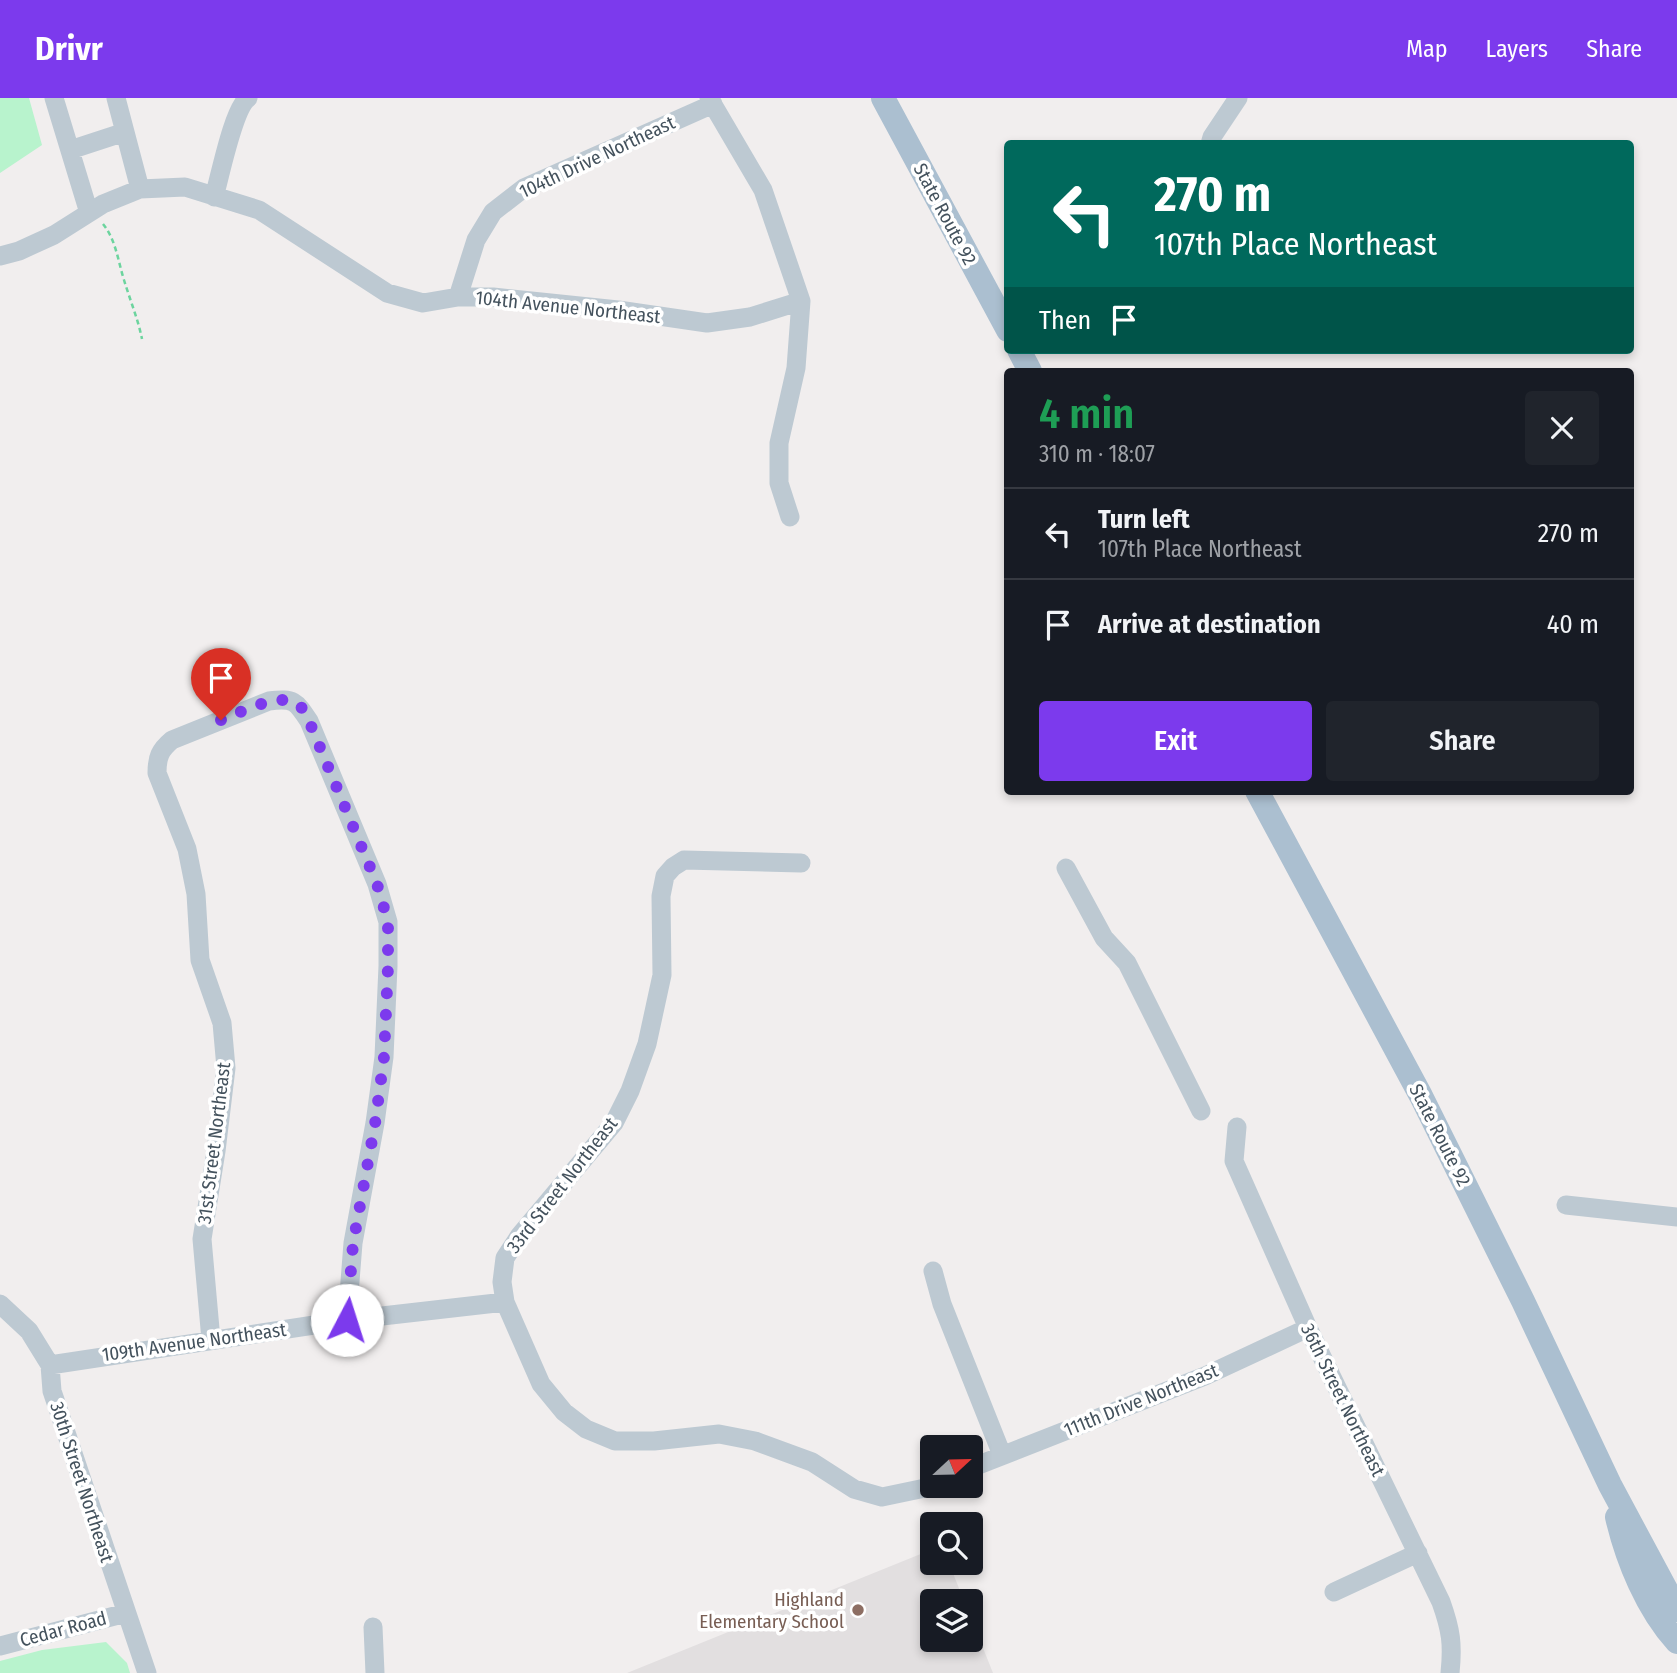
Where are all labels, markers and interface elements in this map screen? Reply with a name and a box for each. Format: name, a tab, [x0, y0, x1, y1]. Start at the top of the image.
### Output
text: Drivr	[35, 29, 103, 69]
text: Map	[1406, 35, 1448, 63]
text: Layers	[1486, 35, 1548, 63]
text: Share	[1586, 35, 1642, 63]
street label: 104th Drive Northeast	[516, 111, 679, 203]
street label: State Route 92	[909, 159, 981, 269]
text: 270 m	[1154, 165, 1271, 224]
icon: left	[1039, 168, 1130, 259]
text: 107th Place Northeast	[1154, 225, 1437, 263]
street label: 104th Avenue Northeast	[474, 286, 662, 328]
icon: arrive	[1105, 301, 1143, 339]
text: Then	[1039, 305, 1091, 336]
text: 4 min	[1039, 389, 1134, 439]
button: close	[1525, 391, 1599, 465]
text: 310 m · 18:07	[1039, 440, 1155, 468]
text: Turn left	[1098, 504, 1190, 535]
icon: left	[1039, 515, 1077, 553]
text: 270 m	[1538, 518, 1599, 549]
text: 107th Place Northeast	[1098, 535, 1301, 563]
icon: arrive	[1039, 606, 1077, 644]
text: Arrive at destination	[1098, 609, 1321, 640]
text: 40 m	[1547, 609, 1599, 640]
pin	[191, 648, 251, 720]
icon: arrive	[202, 659, 240, 697]
button: Exit	[1039, 701, 1312, 781]
button: Share	[1326, 701, 1599, 781]
street label: 31st Street Northeast	[193, 1060, 235, 1225]
street label: State Route 92	[1404, 1080, 1476, 1190]
street label: 33rd Street Northeast	[502, 1112, 623, 1258]
position arrow	[310, 1283, 384, 1357]
street label: 109th Avenue Northeast	[100, 1318, 288, 1366]
street label: 36th Street Northeast	[1296, 1320, 1390, 1481]
street label: 111th Drive Northeast	[1061, 1358, 1222, 1441]
street label: 30th Street Northeast	[45, 1399, 119, 1566]
north arrow	[920, 1435, 984, 1498]
map controls	[920, 1435, 983, 1652]
button: search	[920, 1512, 983, 1575]
place label: Highland Elementary School	[699, 1588, 844, 1633]
button: layers	[920, 1589, 983, 1652]
marker: Highland Elementary School	[850, 1602, 866, 1618]
street label: Cedar Road	[17, 1606, 109, 1652]

